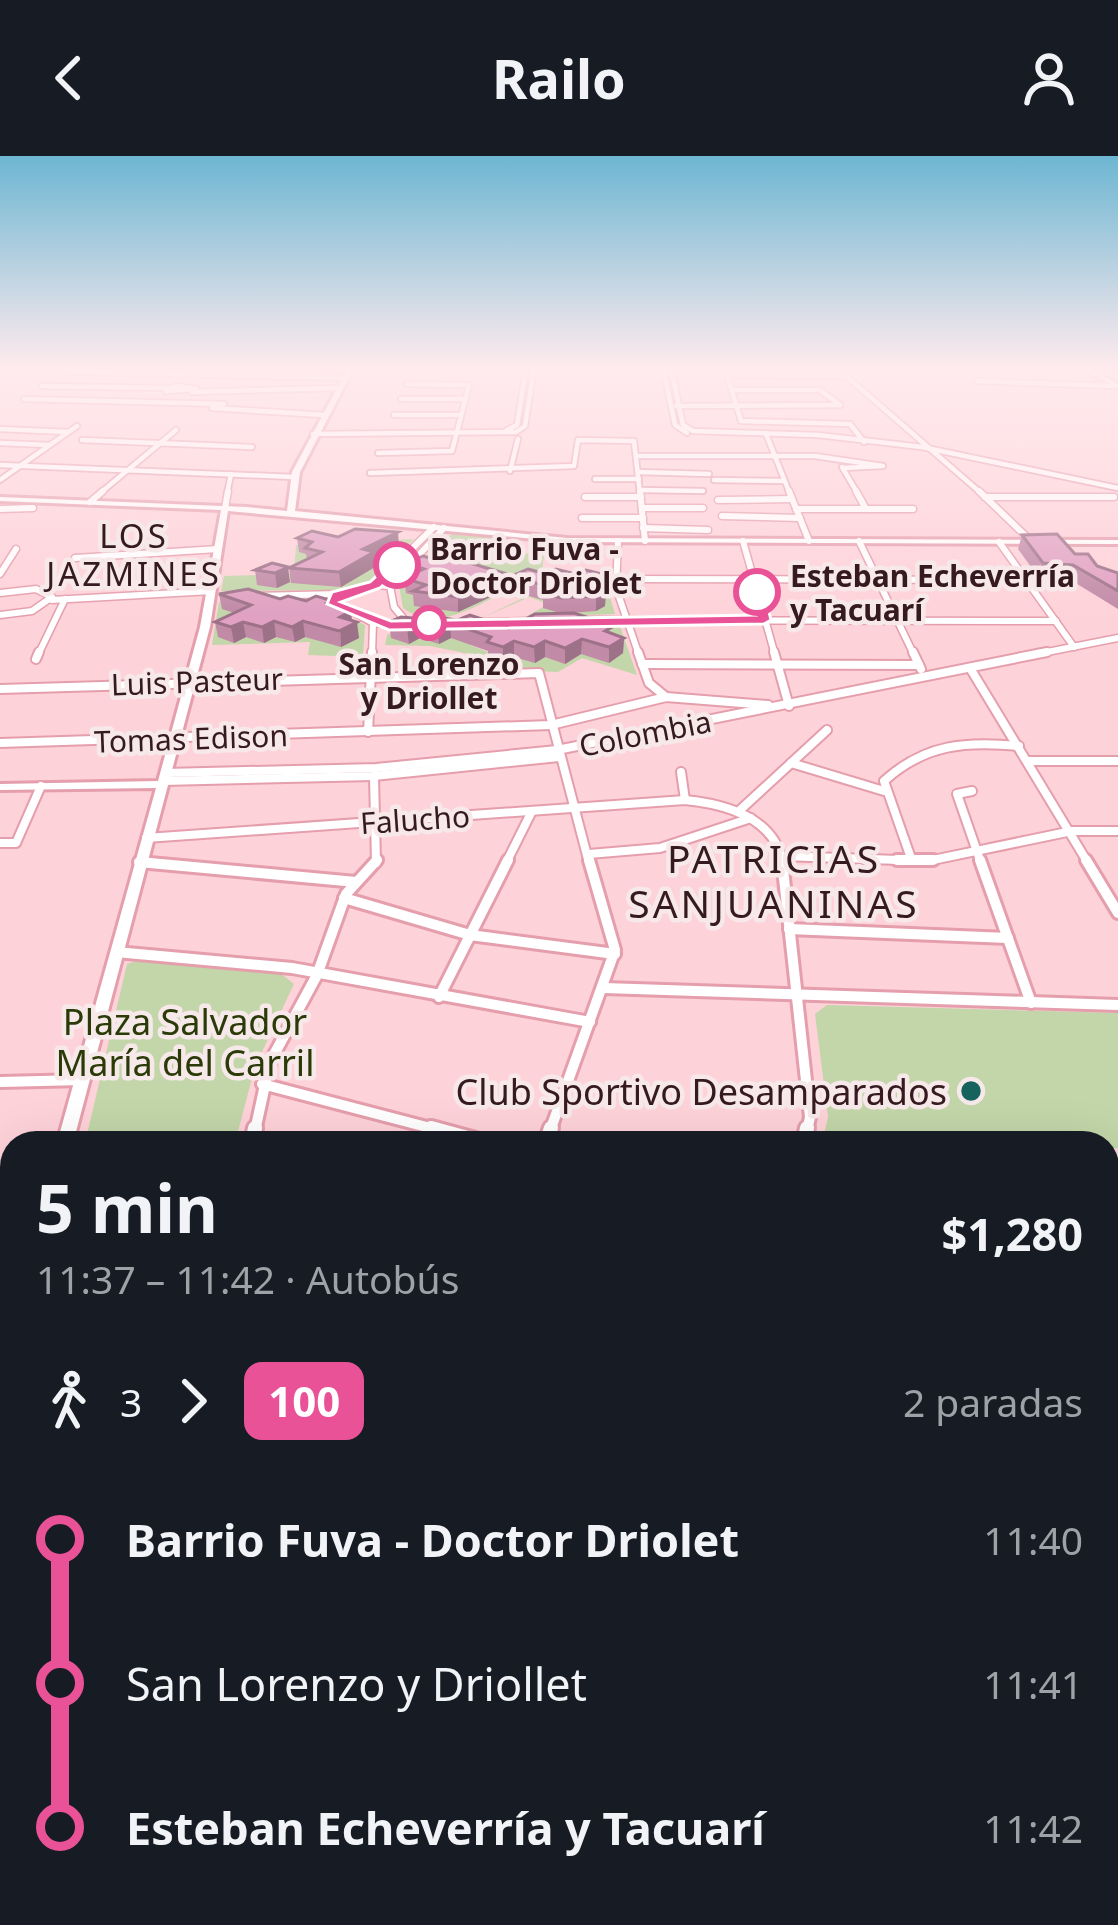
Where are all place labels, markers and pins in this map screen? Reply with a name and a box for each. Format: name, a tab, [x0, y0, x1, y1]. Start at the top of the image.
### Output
place label: Barrio Fuva - Doctor Driolet	[430, 528, 642, 603]
marker: Barrio Fuva - Doctor Driolet	[375, 543, 419, 587]
place label: Esteban Echeverría y Tacuarí	[790, 555, 1075, 630]
marker: Esteban Echeverría y Tacuarí	[735, 570, 779, 614]
marker: San Lorenzo y Driollet	[413, 607, 445, 639]
place label: San Lorenzo y Driollet	[338, 643, 520, 718]
place label: Club Sportivo Desamparados	[455, 1067, 947, 1116]
marker: Club Sportivo Desamparados	[958, 1078, 984, 1104]

